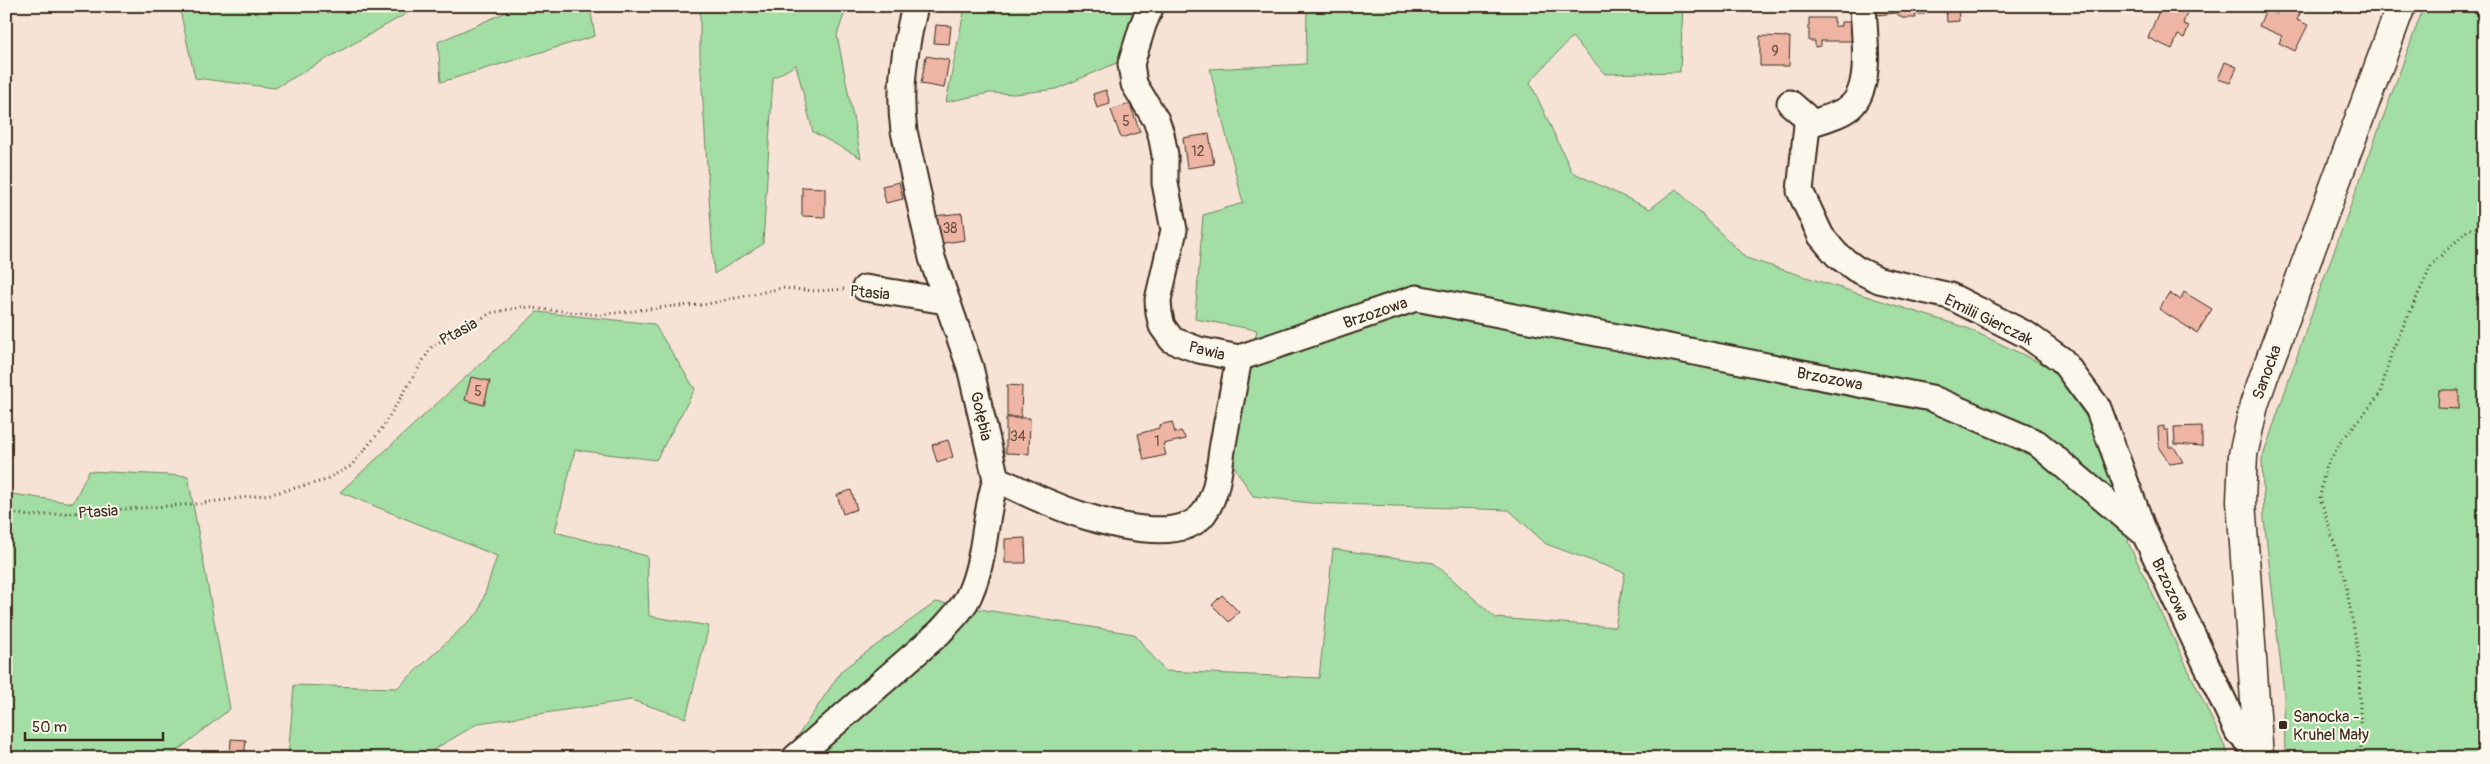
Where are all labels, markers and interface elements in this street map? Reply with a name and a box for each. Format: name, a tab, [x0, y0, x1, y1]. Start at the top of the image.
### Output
house number: 9	[1771, 43, 1779, 60]
house number: 5	[1122, 113, 1130, 130]
house number: 12	[1191, 143, 1205, 160]
house number: 38	[943, 220, 957, 237]
street label: Ptasia	[849, 281, 891, 305]
street label: Emilii Gierczak	[1941, 290, 2036, 350]
street label: Brzozowa	[1341, 293, 1410, 333]
street label: Ptasia	[436, 313, 481, 350]
street label: Pawia	[1187, 337, 1227, 365]
street label: Sanocka	[2248, 342, 2286, 402]
street label: Brzozowa	[1795, 363, 1864, 395]
house number: 5	[474, 383, 482, 400]
street label: Gołębia	[966, 390, 996, 443]
house number: 34	[1010, 428, 1026, 445]
house number: 1	[1154, 433, 1160, 450]
street label: Ptasia	[77, 501, 119, 523]
street label: Brzozowa	[2147, 555, 2193, 624]
place label: Sanocka - Kruhel Mały	[2293, 707, 2369, 745]
scale bar	[25, 709, 162, 741]
text: 50 m	[32, 718, 67, 737]
marker: Sanocka - Kruhel Mały	[2277, 719, 2289, 731]

